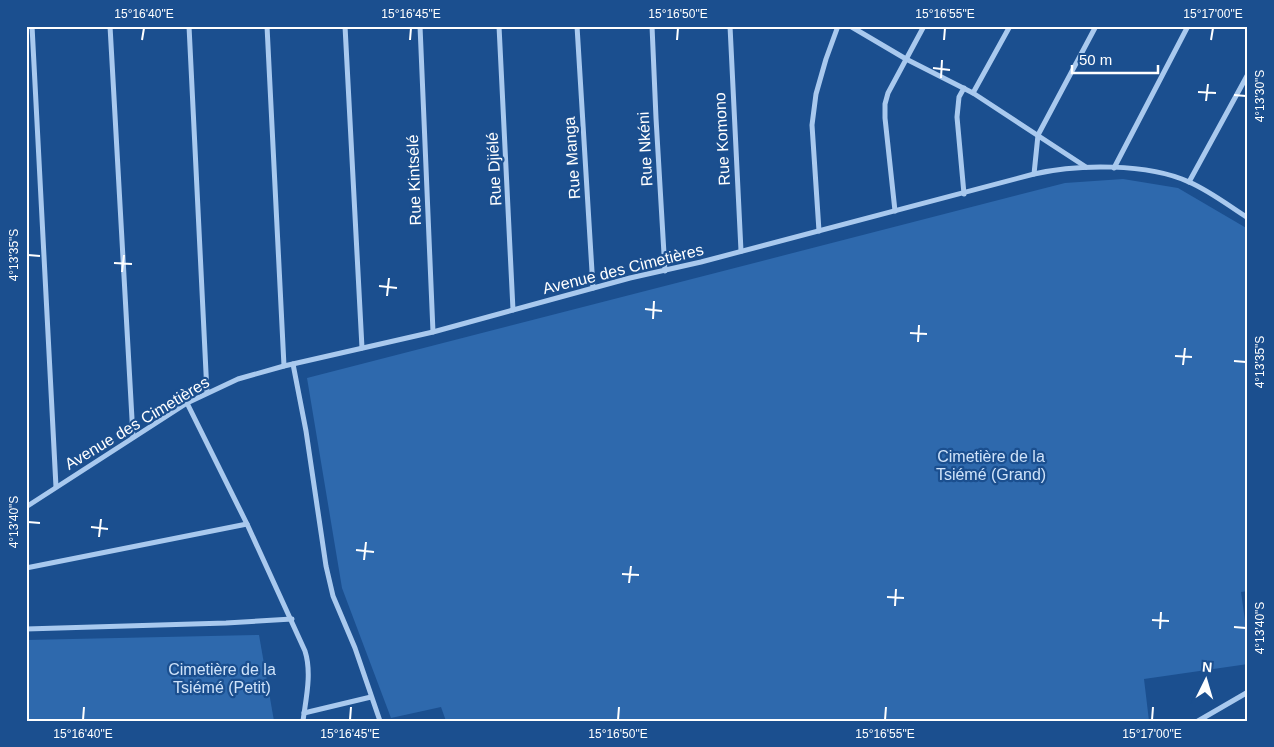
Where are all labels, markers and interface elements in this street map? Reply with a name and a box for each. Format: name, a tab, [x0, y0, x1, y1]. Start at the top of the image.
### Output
text: 15°16'40"E	[114, 7, 174, 21]
text: 15°16'45"E	[381, 7, 441, 21]
text: 15°16'50"E	[648, 7, 708, 21]
text: 15°16'55"E	[915, 7, 975, 21]
text: 15°17'00"E	[1183, 7, 1243, 21]
scale bar	[1072, 42, 1158, 74]
text: 50 m	[1079, 51, 1112, 68]
text: 4°13'30"S	[1253, 70, 1267, 122]
street label: Rue Komono	[711, 92, 733, 186]
street label: Rue Nkéni	[635, 111, 655, 187]
street label: Rue Manga	[561, 116, 583, 200]
street label: Rue Djiélé	[484, 132, 504, 206]
street label: Rue Kintsélé	[404, 134, 424, 226]
text: 4°13'35"S	[7, 229, 21, 281]
street label: Avenue des Cimetières	[541, 241, 705, 297]
text: 4°13'35"S	[1253, 336, 1267, 388]
street label: Avenue des Cimetières	[62, 373, 212, 473]
park label: Cimetière de la Tsiémé (Grand)	[936, 448, 1046, 483]
text: 4°13'40"S	[7, 496, 21, 548]
text: 4°13'40"S	[1253, 602, 1267, 654]
north arrow	[1182, 654, 1232, 704]
text: N	[1201, 659, 1213, 675]
park label: Cimetière de la Tsiémé (Petit)	[168, 661, 276, 696]
text: 15°16'40"E	[53, 727, 113, 741]
text: 15°16'45"E	[320, 727, 380, 741]
text: 15°16'50"E	[588, 727, 648, 741]
text: 15°16'55"E	[855, 727, 915, 741]
text: 15°17'00"E	[1122, 727, 1182, 741]

